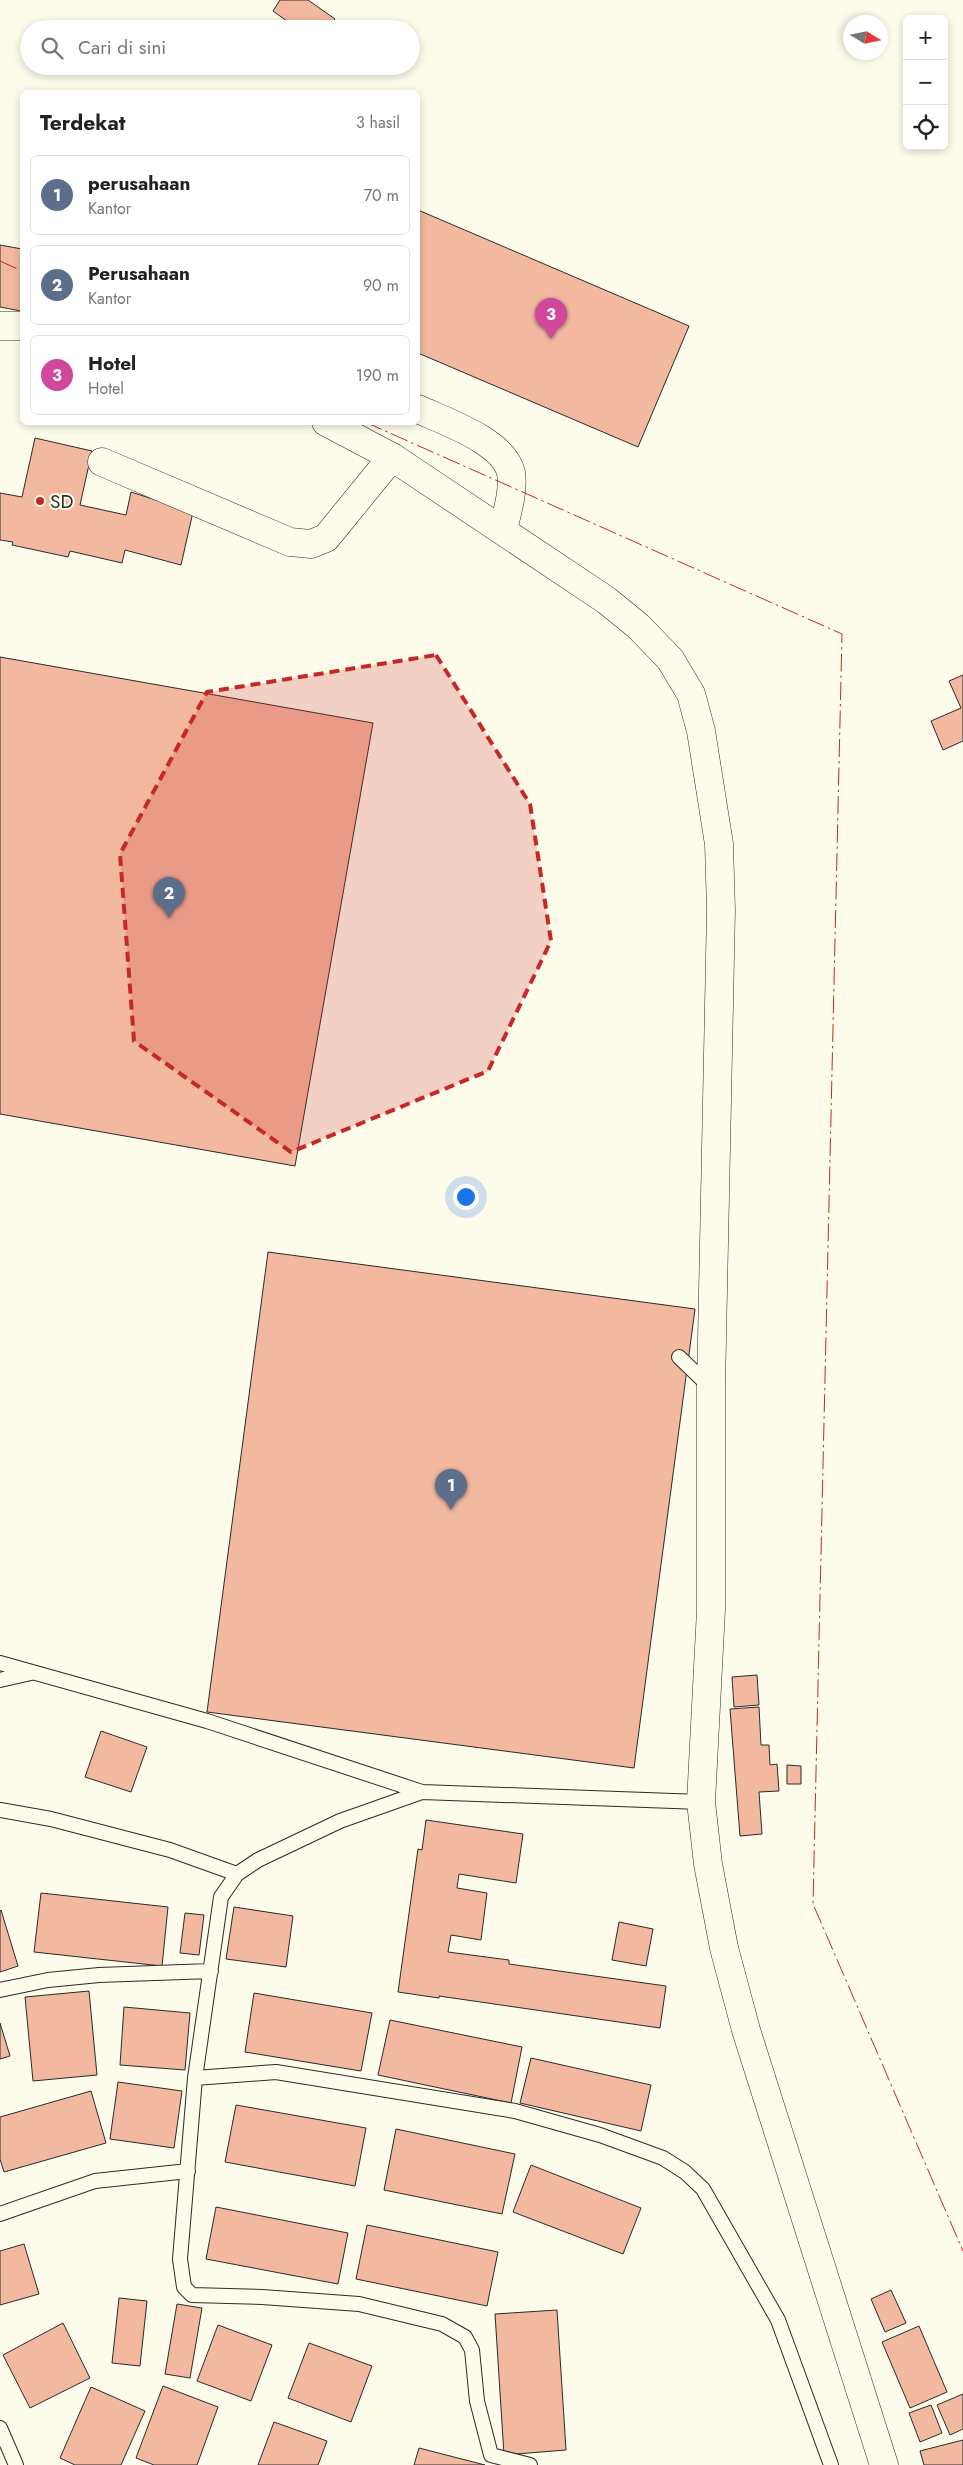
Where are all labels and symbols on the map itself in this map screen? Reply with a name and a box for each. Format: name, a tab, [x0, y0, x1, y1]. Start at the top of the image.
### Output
north arrow	[843, 15, 888, 60]
pin: 3	[535, 298, 567, 339]
place label: SD	[50, 488, 73, 515]
marker: SD	[34, 495, 46, 507]
pin: 2	[153, 877, 185, 918]
your location	[453, 1184, 479, 1210]
pin: 1	[435, 1469, 467, 1510]

